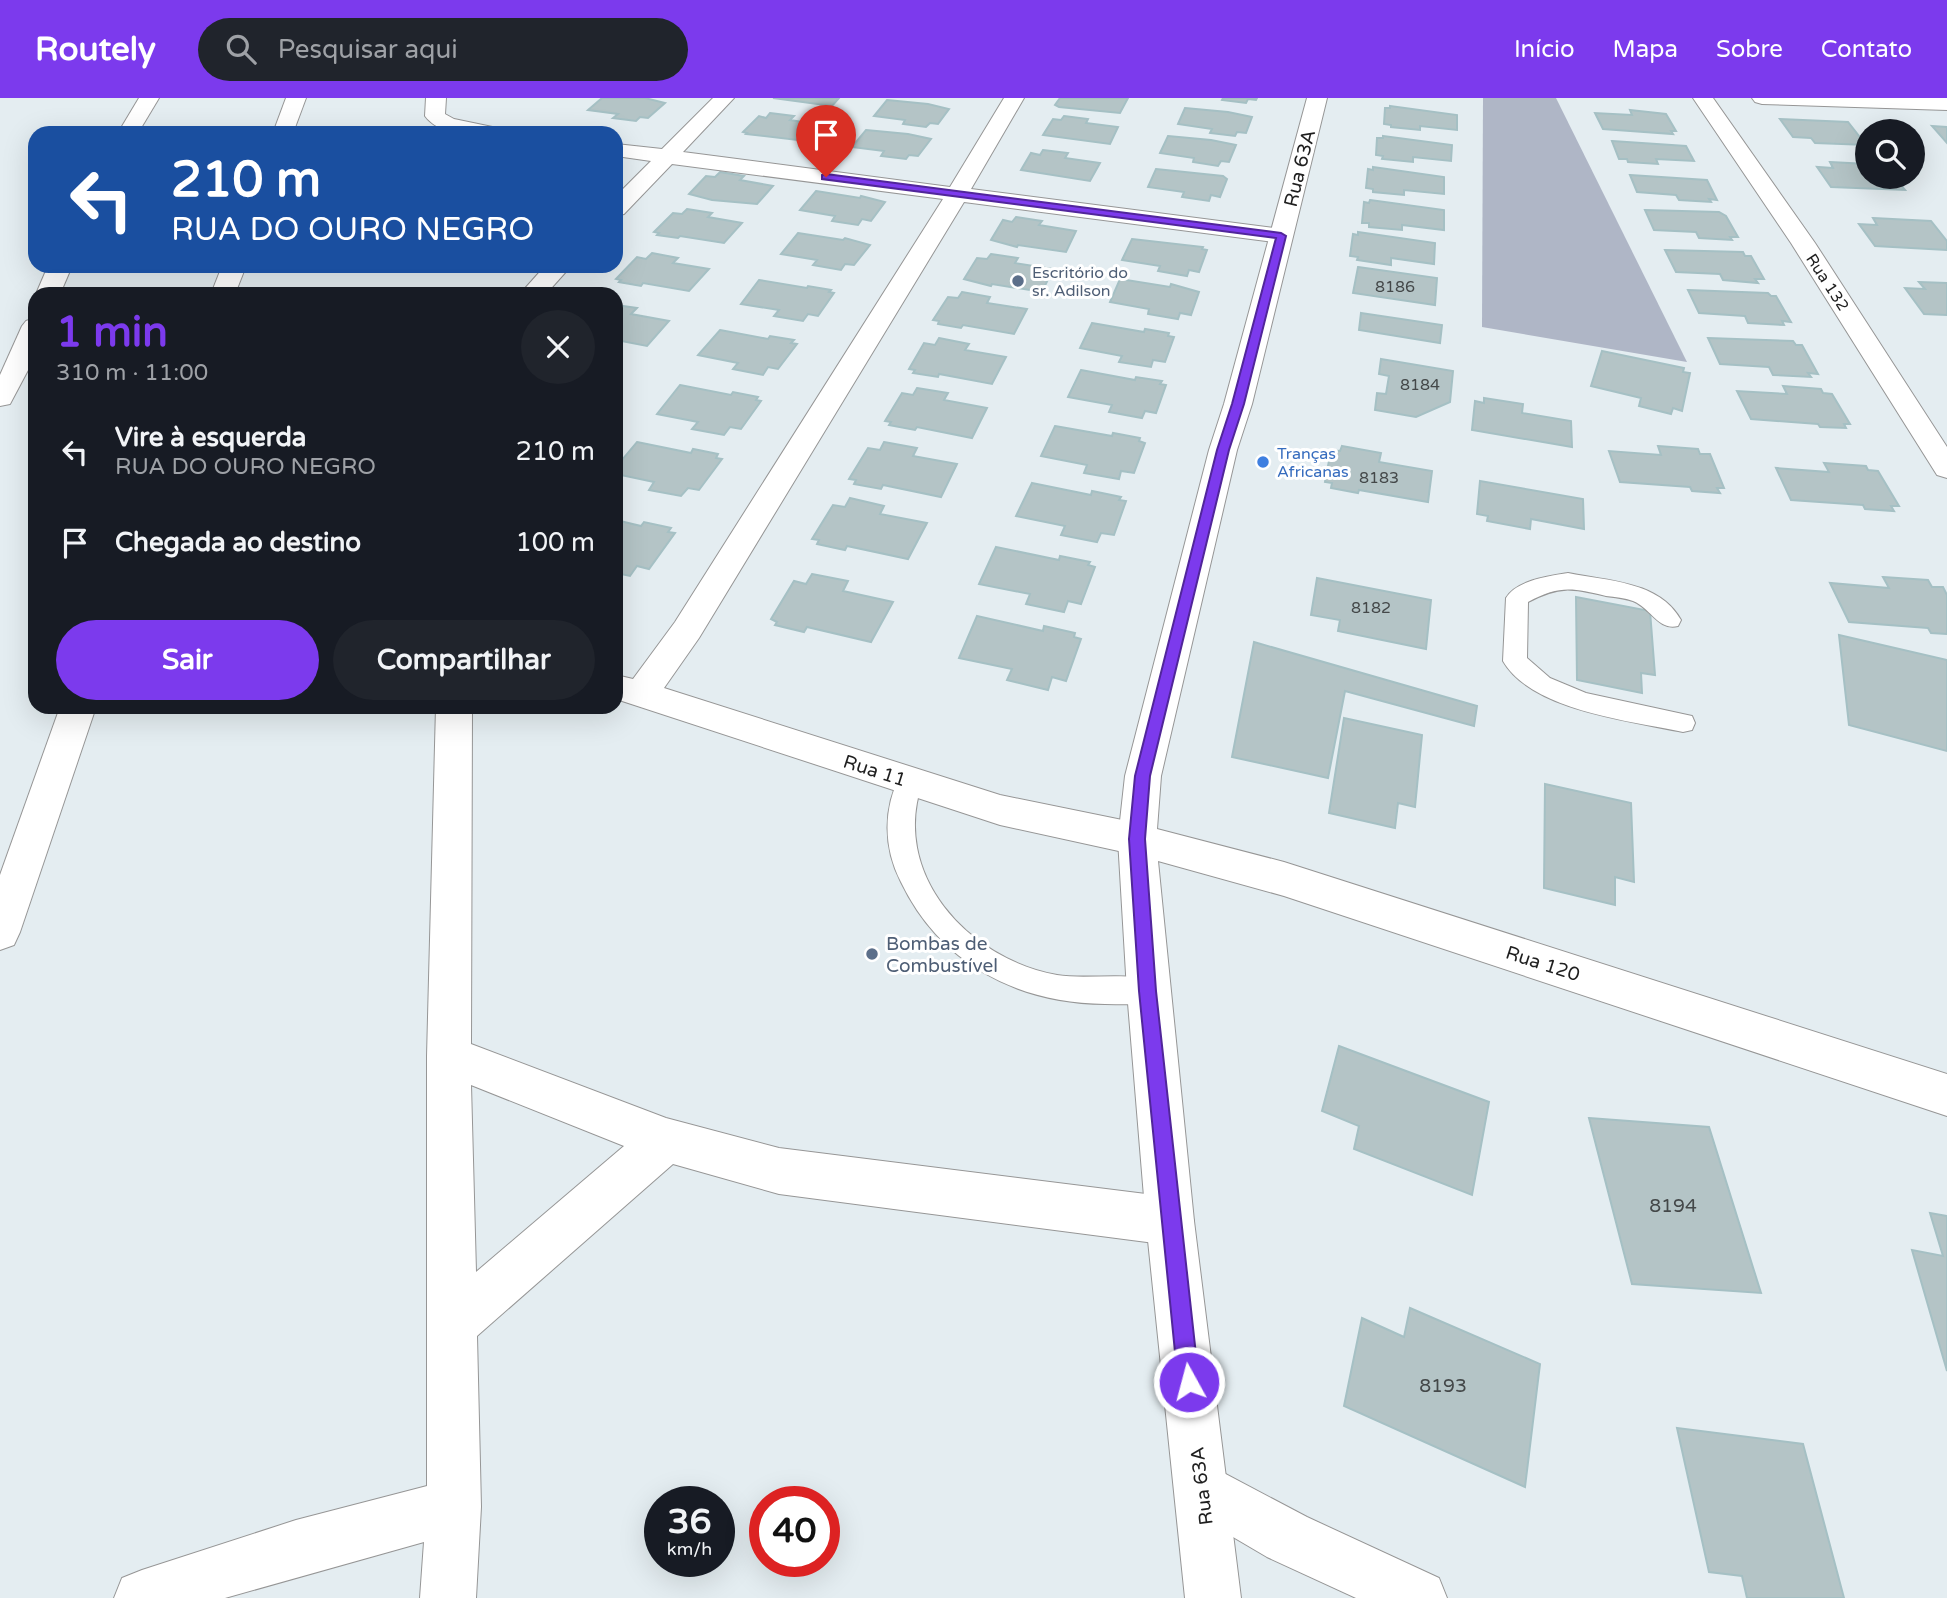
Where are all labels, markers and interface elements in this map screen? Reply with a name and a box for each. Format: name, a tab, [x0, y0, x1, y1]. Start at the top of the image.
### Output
search box	[198, 18, 688, 81]
text: Routely	[35, 30, 156, 69]
icon: search	[222, 30, 260, 68]
text: Pesquisar aqui	[278, 34, 458, 65]
text: Início	[1514, 35, 1575, 64]
text: Mapa	[1613, 35, 1678, 64]
text: Sobre	[1716, 35, 1783, 64]
text: Contato	[1821, 35, 1912, 64]
pin	[796, 105, 856, 177]
icon: arrive	[807, 116, 845, 154]
map controls	[1855, 119, 1925, 189]
button: search	[1855, 119, 1925, 189]
street label: Rua 63A	[1280, 127, 1320, 209]
text: 210 m	[171, 151, 321, 210]
icon: left	[56, 154, 147, 245]
text: RUA DO OURO NEGRO	[171, 211, 534, 249]
street label: Rua 132	[1801, 250, 1853, 315]
place label: Escritório do sr. Adilson	[1032, 263, 1128, 301]
marker: Escritório do sr. Adilson	[1010, 273, 1026, 289]
house number: 8186	[1375, 277, 1415, 297]
text: 1 min	[56, 307, 168, 358]
button: close	[521, 310, 595, 384]
text: 310 m · 11:00	[56, 359, 208, 387]
house number: 8184	[1400, 375, 1440, 395]
text: Vire à esquerda	[115, 422, 306, 453]
icon: left	[56, 433, 94, 471]
text: 210 m	[515, 436, 595, 467]
place label: Tranças Africanas	[1277, 444, 1349, 482]
text: RUA DO OURO NEGRO	[115, 453, 376, 481]
marker: Tranças Africanas	[1255, 454, 1271, 470]
house number: 8183	[1359, 468, 1399, 488]
icon: arrive	[56, 524, 94, 562]
text: Chegada ao destino	[115, 527, 361, 558]
text: 100 m	[515, 527, 595, 558]
house number: 8182	[1351, 598, 1391, 618]
button: Sair	[56, 620, 319, 700]
button: Compartilhar	[333, 620, 595, 700]
street label: Rua 11	[841, 751, 909, 791]
place label: Bombas de Combustível	[886, 933, 998, 977]
street label: Rua 120	[1503, 942, 1583, 986]
marker: Bombas de Combustível	[864, 946, 880, 962]
house number: 8194	[1649, 1195, 1697, 1217]
position arrow	[1152, 1345, 1226, 1419]
house number: 8193	[1419, 1375, 1467, 1397]
street label: Rua 63A	[1186, 1445, 1218, 1526]
speed limit sign: 40	[749, 1486, 840, 1577]
text: 36	[668, 1501, 711, 1543]
text: km/h	[667, 1538, 712, 1560]

